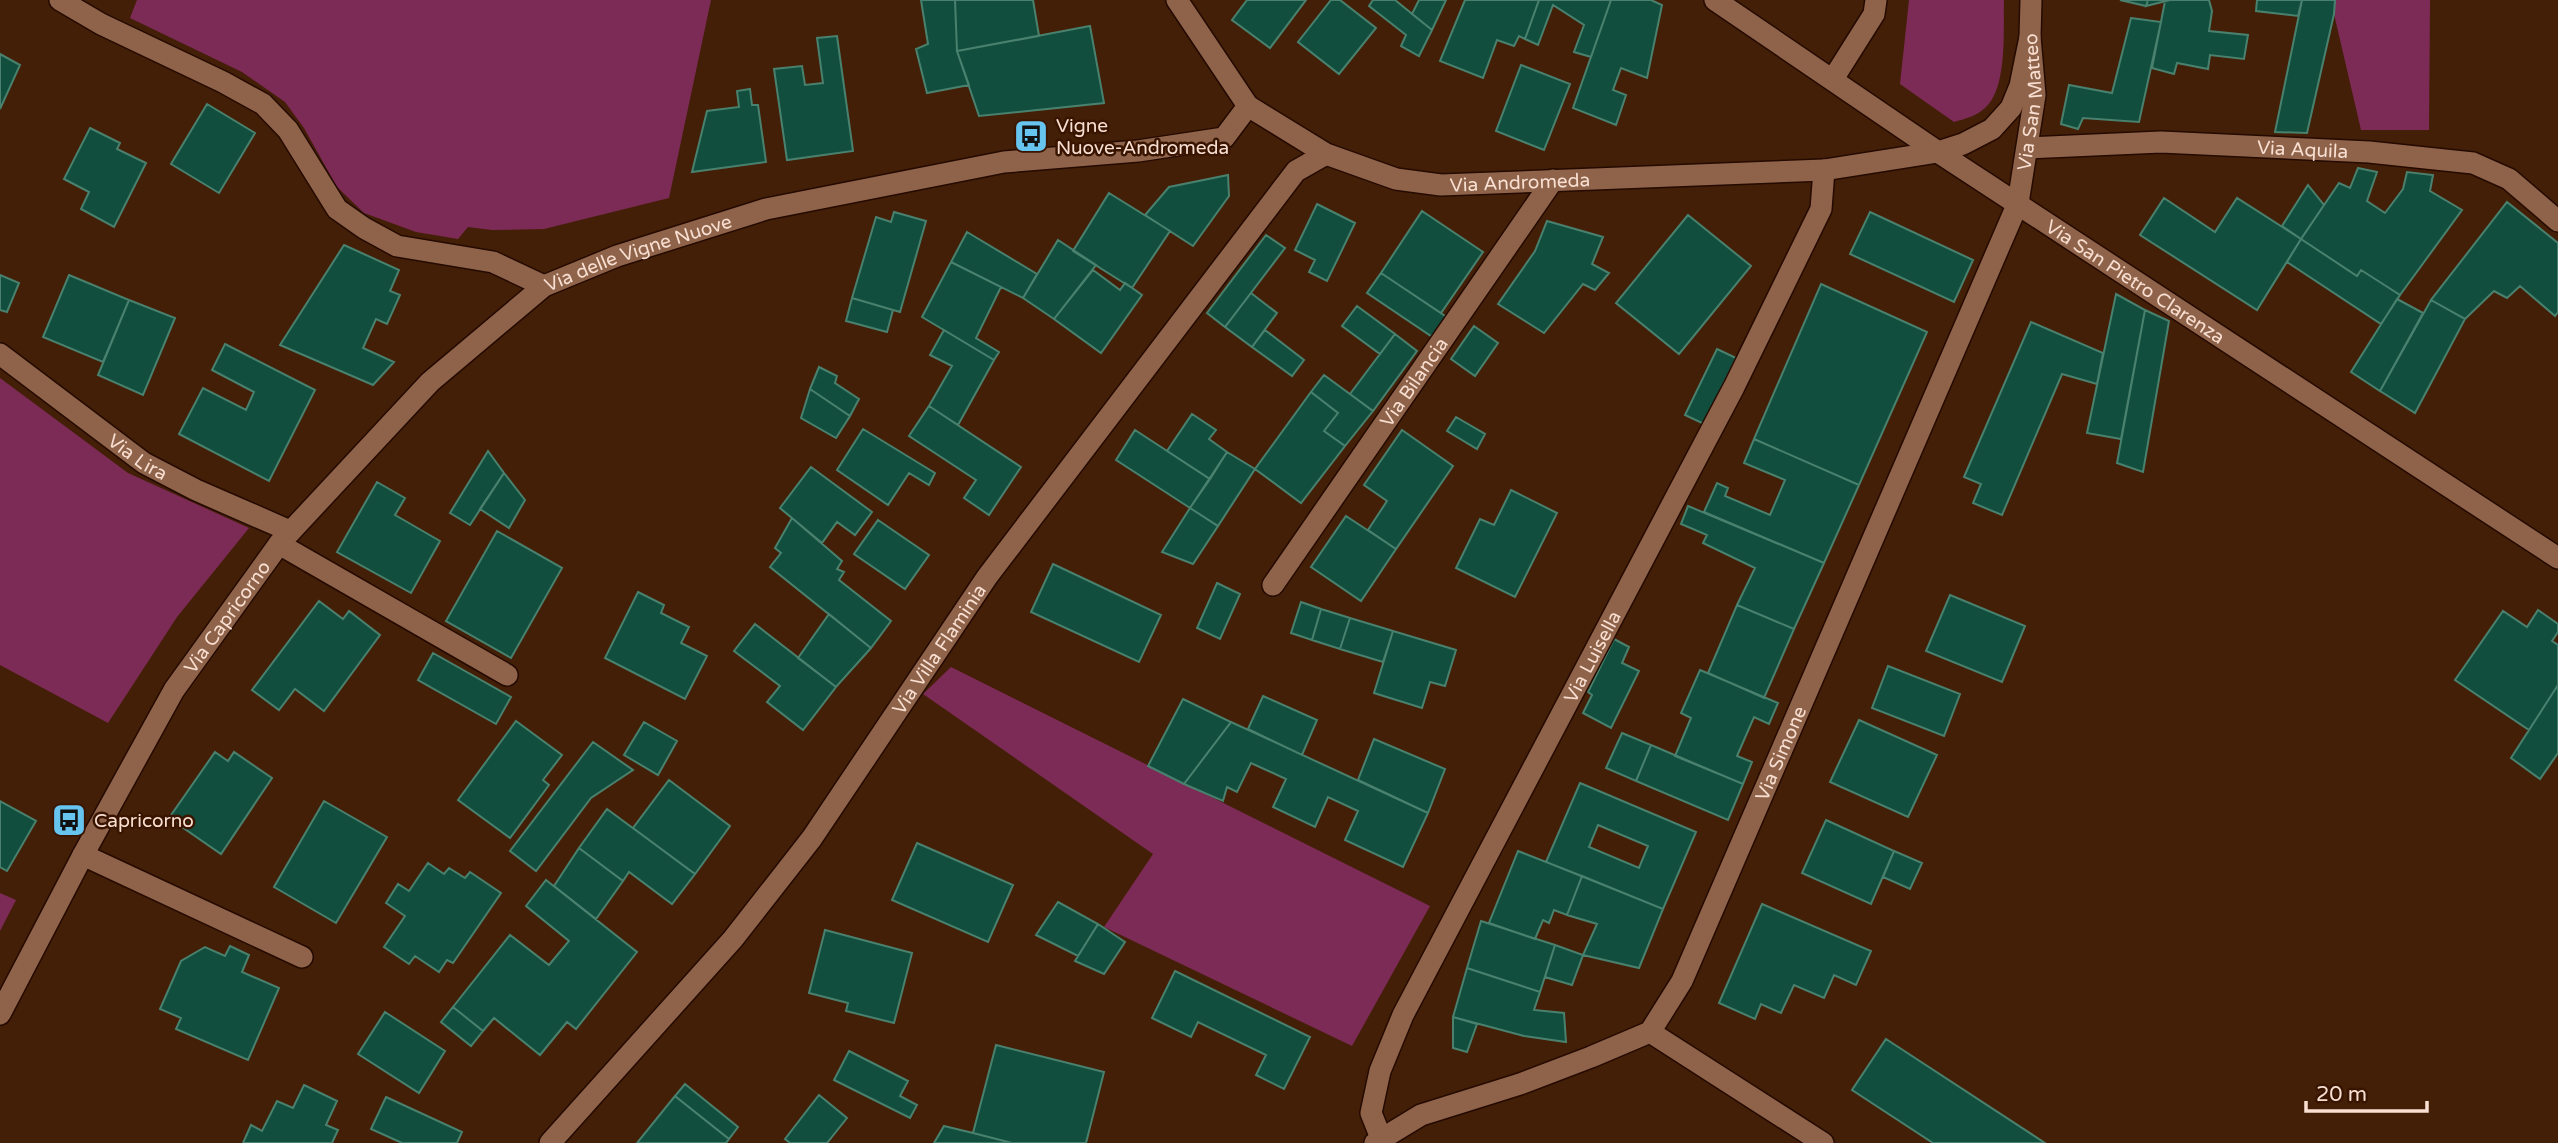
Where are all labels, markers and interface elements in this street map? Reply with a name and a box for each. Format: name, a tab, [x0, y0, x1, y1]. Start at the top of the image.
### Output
street label: Via San Matteo	[2013, 33, 2047, 172]
place label: Vigne Nuove-Andromeda	[1056, 115, 1229, 159]
bus stop icon: Vigne Nuove-Andromeda	[1012, 117, 1050, 155]
street label: Via Aquila	[2257, 137, 2349, 163]
street label: Via Andromeda	[1449, 169, 1591, 197]
street label: Via delle Vigne Nuove	[541, 211, 735, 297]
street label: Via San Pietro Clarenza	[2041, 216, 2229, 349]
street label: Via Bilancia	[1376, 333, 1453, 431]
street label: Via Lira	[103, 430, 171, 485]
street label: Via Capricorno	[180, 557, 275, 678]
street label: Via Villa Flaminia	[888, 580, 991, 719]
street label: Via Luisella	[1560, 607, 1626, 707]
street label: Via Simone	[1751, 703, 1811, 804]
bus stop icon: Capricorno	[50, 801, 88, 839]
place label: Capricorno	[94, 810, 194, 832]
scale bar	[2306, 1070, 2427, 1114]
text: 20 m	[2316, 1082, 2367, 1107]

